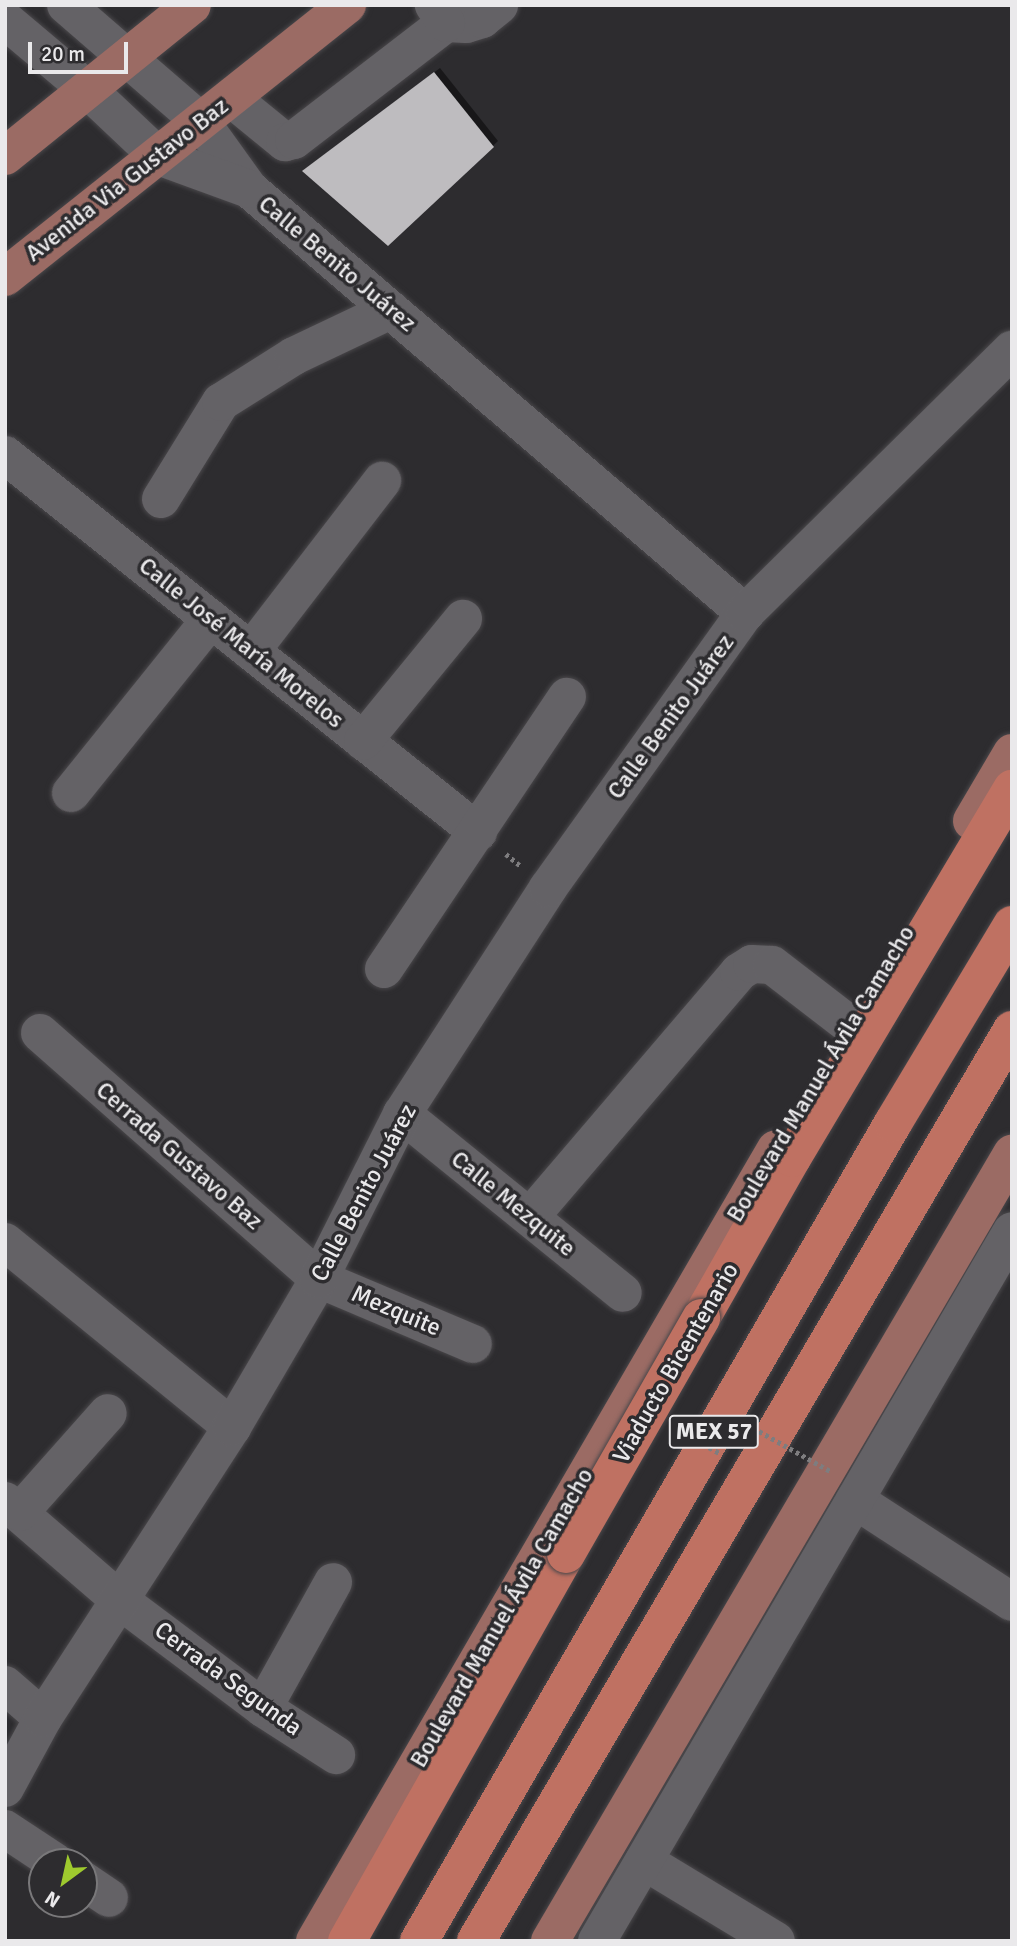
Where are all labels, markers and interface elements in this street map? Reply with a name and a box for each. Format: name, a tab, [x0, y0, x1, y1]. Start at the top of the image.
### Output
scale bar	[32, 28, 131, 72]
text: 20 m	[41, 41, 85, 67]
street label: Avenida Via Gustavo Baz	[20, 92, 234, 268]
street label: Calle Benito Juárez	[252, 190, 422, 338]
street label: Calle José María Morelos	[133, 552, 349, 734]
street label: Calle Benito Juárez	[602, 629, 740, 805]
street label: Boulevard Manuel Ávila Camacho	[721, 920, 921, 1228]
street label: Cerrada Gustavo Baz	[90, 1076, 268, 1236]
street label: Calle Benito Juárez	[305, 1099, 423, 1287]
street label: Calle Mezquite	[445, 1145, 581, 1263]
street label: Viaducto Bicentenario	[607, 1258, 745, 1468]
street label: Mezquite	[347, 1279, 445, 1343]
road number: MEX 57	[668, 1413, 760, 1452]
street label: Boulevard Manuel Ávila Camacho	[404, 1463, 600, 1773]
street label: Cerrada Segunda	[149, 1616, 307, 1742]
north arrow	[28, 1848, 98, 1918]
text: N	[41, 1885, 65, 1913]

